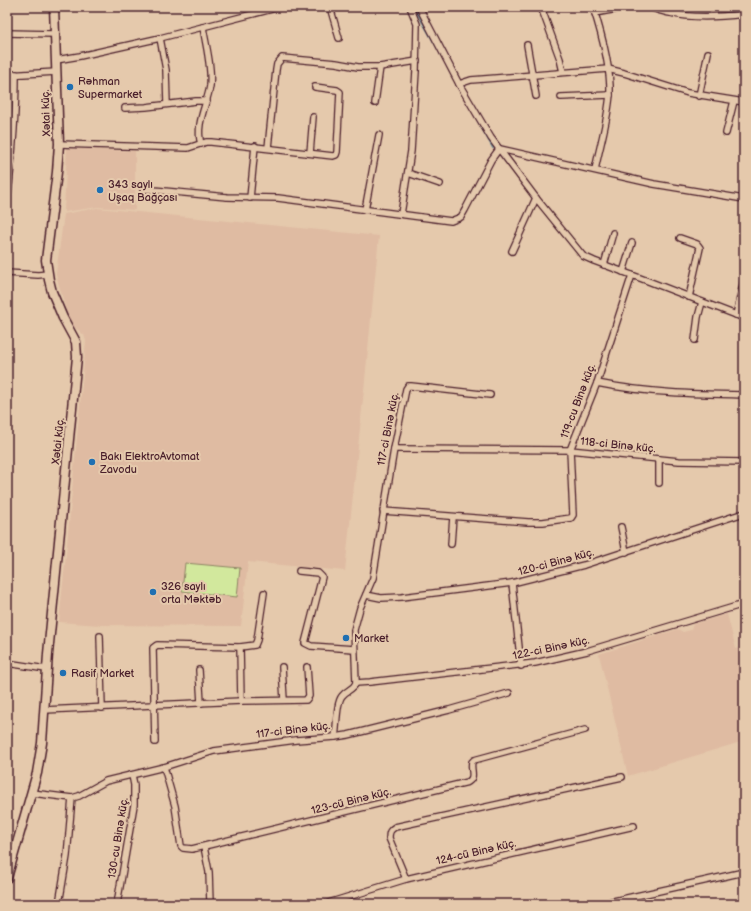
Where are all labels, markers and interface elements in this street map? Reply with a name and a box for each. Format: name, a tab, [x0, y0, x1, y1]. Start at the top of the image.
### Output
place label: Rəhman Supermarket	[78, 75, 143, 101]
marker: Rəhman Supermarket	[65, 82, 75, 92]
street label: Xətai küç.	[39, 89, 53, 138]
place label: 343 saylı Uşaq Bağçası	[108, 178, 177, 204]
marker: 343 saylı Uşaq Bağçası	[95, 185, 105, 195]
street label: 119-cu Binə küç.	[558, 362, 598, 440]
street label: 117-ci Binə küç.	[374, 391, 402, 467]
street label: Xətai küç.	[49, 417, 67, 466]
street label: 118-ci Binə küç.	[580, 435, 656, 455]
place label: Bakı ElektroAvtomat Zavodu	[99, 450, 200, 476]
marker: Bakı ElektroAvtomat Zavodu	[87, 457, 97, 467]
street label: 120-ci Binə küç.	[517, 546, 595, 578]
place label: 326 saylı orta Məktəb	[161, 580, 221, 606]
marker: 326 saylı orta Məktəb	[148, 587, 158, 597]
place label: Market	[354, 632, 389, 645]
marker: Market	[341, 633, 351, 643]
street label: 122-ci Binə küç.	[512, 634, 590, 662]
place label: Rasif Market	[71, 667, 135, 680]
marker: Rasif Market	[58, 668, 68, 678]
street label: 117-ci Binə küç.	[255, 719, 331, 741]
street label: 123-cü Binə küç.	[310, 785, 392, 817]
street label: 130-cu Binə küç.	[105, 797, 131, 879]
street label: 124-cü Binə küç.	[435, 836, 517, 868]

